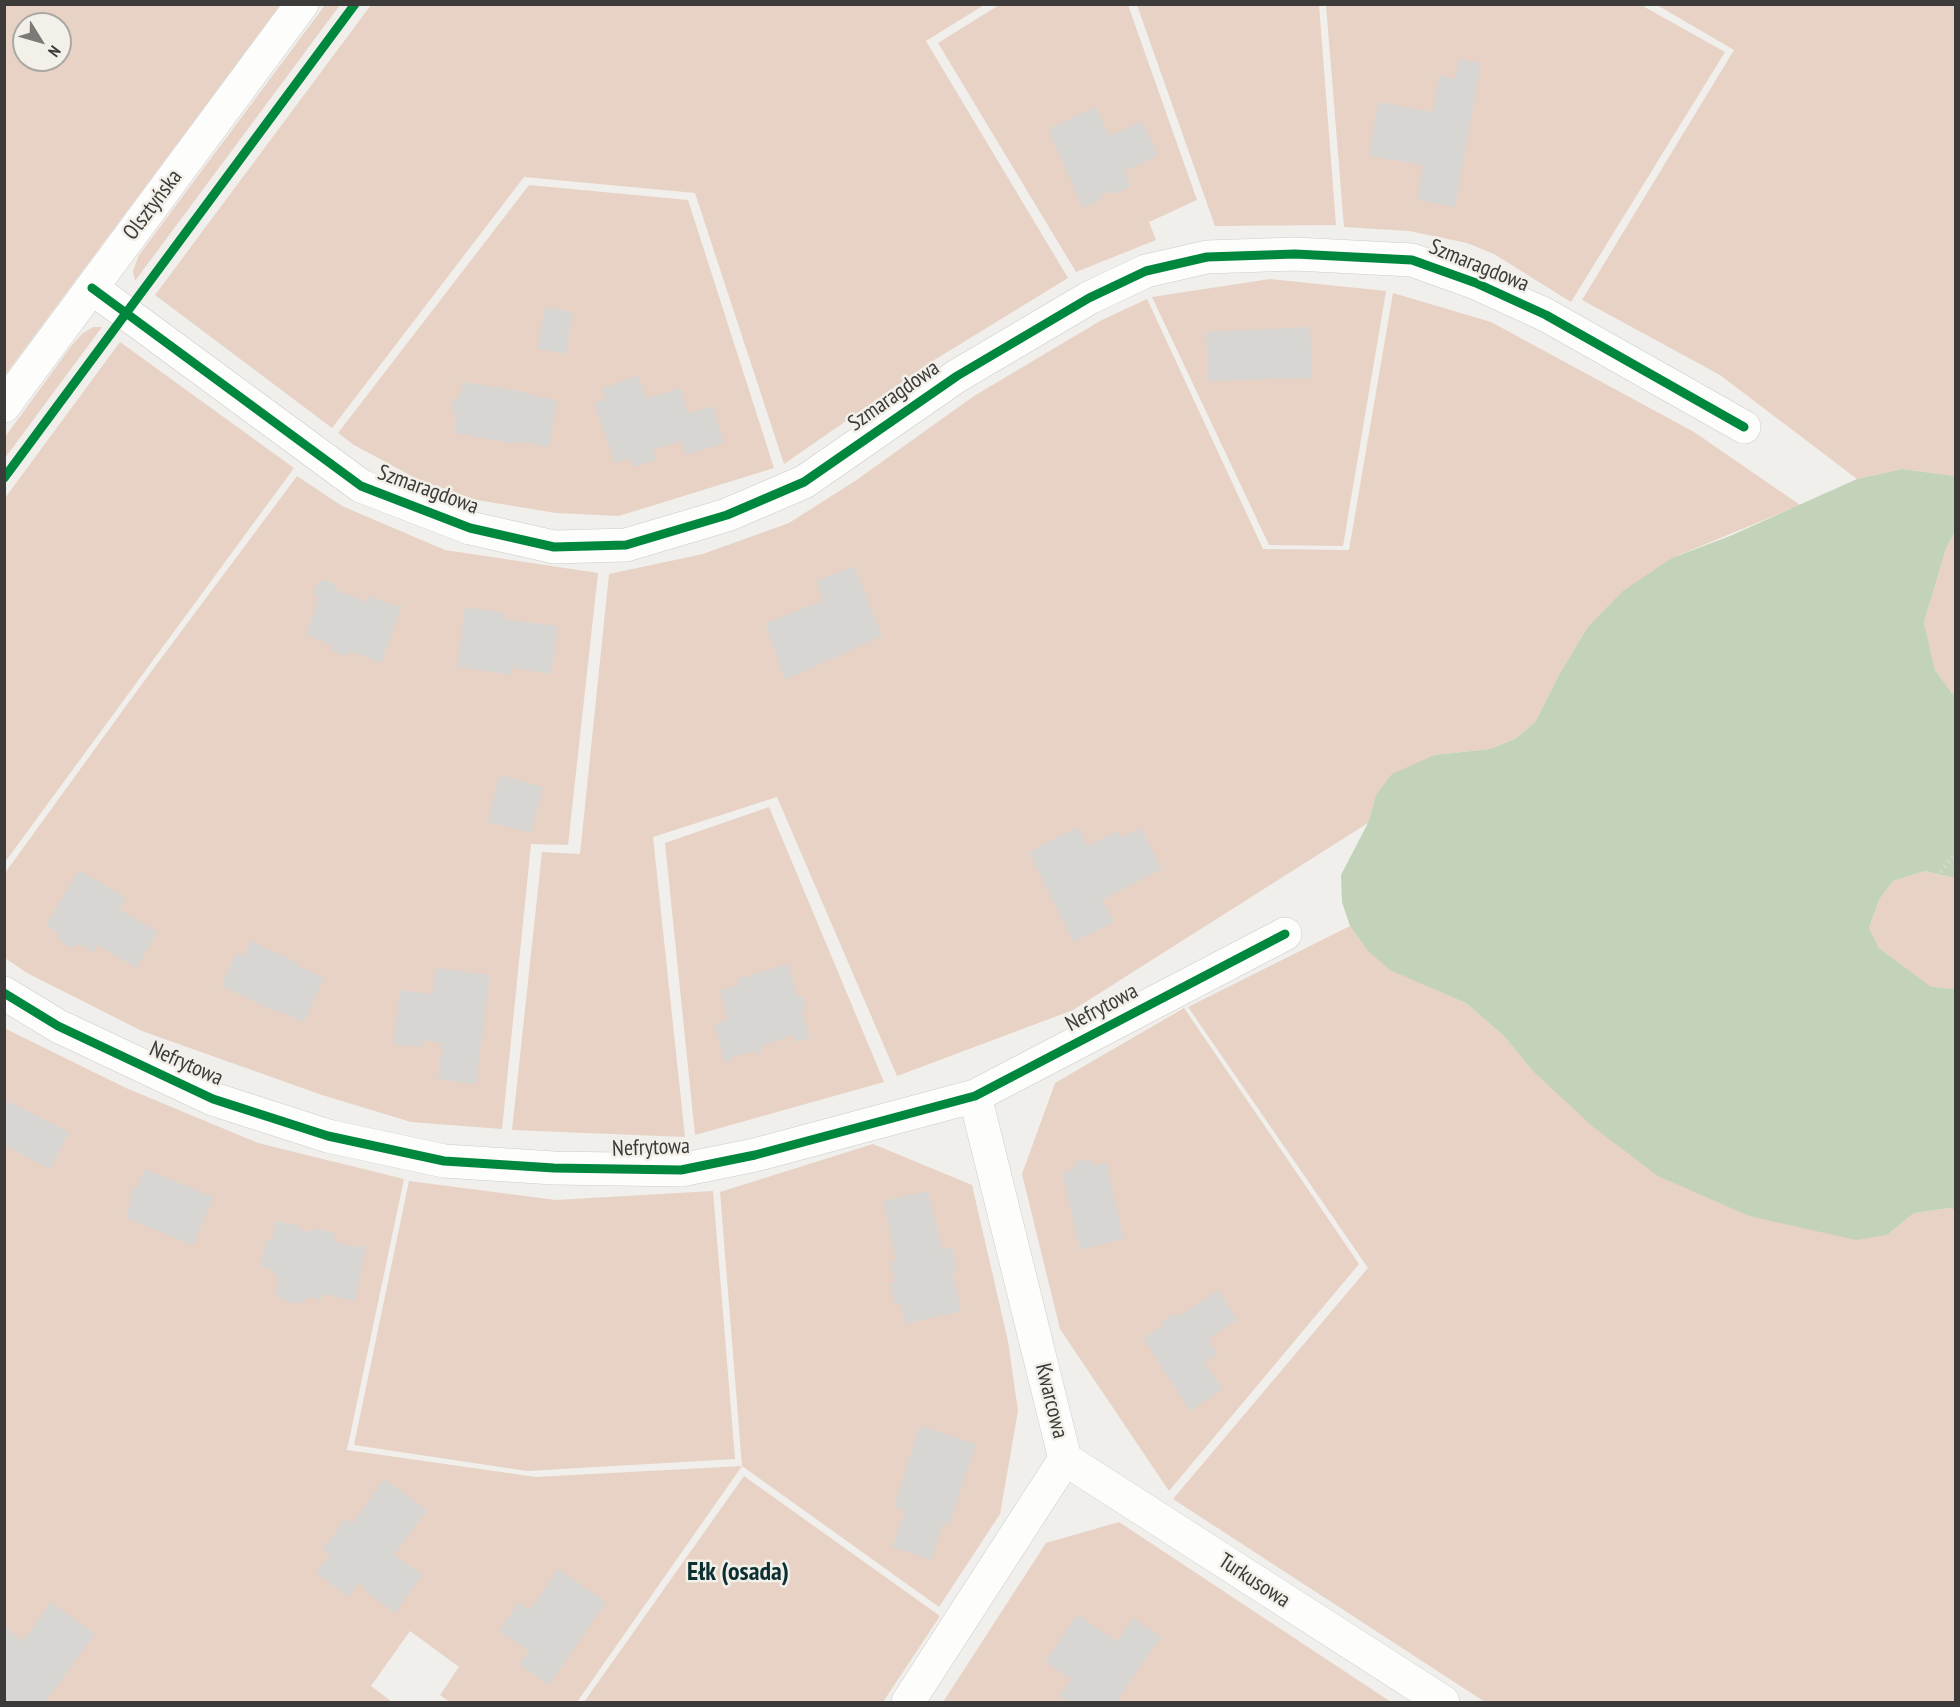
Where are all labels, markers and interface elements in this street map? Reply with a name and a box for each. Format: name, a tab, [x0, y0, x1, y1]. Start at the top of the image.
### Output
north arrow	[12, 12, 72, 72]
text: N	[44, 42, 65, 61]
street label: Olsztyńska	[118, 165, 188, 245]
street label: Szmaragdowa	[1425, 234, 1533, 298]
street label: Szmaragdowa	[843, 355, 945, 437]
street label: Szmaragdowa	[374, 460, 482, 520]
street label: Nefrytowa	[1061, 978, 1143, 1038]
street label: Nefrytowa	[145, 1036, 227, 1092]
street label: Nefrytowa	[612, 1133, 690, 1163]
street label: Kwarcowa	[1029, 1361, 1073, 1441]
street label: Turkusowa	[1213, 1548, 1295, 1614]
district label: Ełk (osada)	[687, 1557, 789, 1589]

